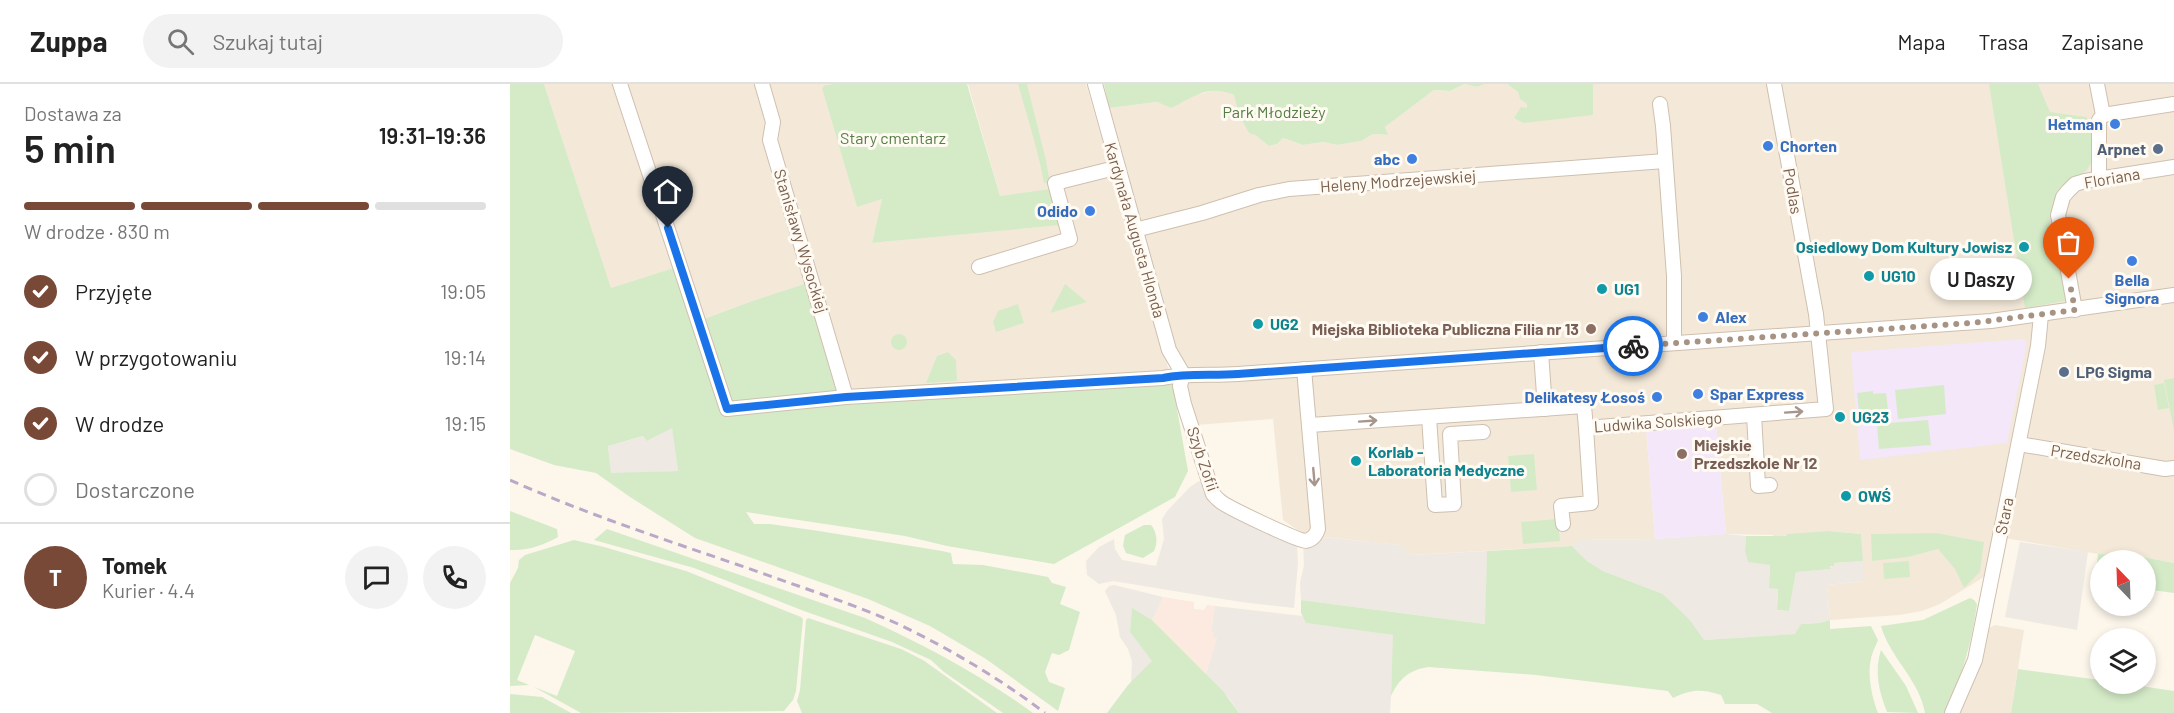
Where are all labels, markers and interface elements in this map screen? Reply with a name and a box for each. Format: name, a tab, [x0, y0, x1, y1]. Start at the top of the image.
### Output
search box	[143, 14, 563, 68]
text: Zuppa	[30, 24, 107, 58]
icon: search	[164, 25, 197, 58]
text: Szukaj tutaj	[212, 28, 323, 54]
text: Mapa	[1898, 29, 1946, 54]
text: Trasa	[1979, 29, 2029, 54]
text: Zapisane	[2062, 29, 2144, 54]
text: Dostawa za	[24, 101, 122, 125]
park label: Park Młodzieży	[1222, 102, 1326, 121]
place label: Hetman	[2048, 114, 2103, 133]
marker: Hetman	[2108, 117, 2122, 131]
text: 19:31–19:36	[379, 122, 486, 148]
text: 5 min	[24, 124, 116, 171]
park label: Stary cmentarz	[840, 128, 946, 147]
place label: Chorten	[1780, 136, 1837, 155]
marker: Chorten	[1761, 139, 1775, 153]
place label: Arpnet	[2097, 139, 2146, 158]
street label: Kardynała Augusta Hlonda	[1101, 140, 1170, 320]
marker: Arpnet	[2151, 142, 2165, 156]
place label: abc	[1374, 149, 1400, 168]
marker: abc	[1405, 152, 1419, 166]
street label: Floriana	[2083, 163, 2141, 192]
pin	[642, 166, 693, 228]
street label: Heleny Modrzejewskiej	[1319, 166, 1477, 195]
street label: Stanisławy Wysockiej	[771, 167, 832, 315]
street label: Podlas	[1780, 167, 1807, 215]
icon: home	[651, 175, 684, 208]
place label: Odido	[1037, 201, 1078, 220]
marker: Odido	[1083, 204, 1097, 218]
pin	[2043, 217, 2094, 279]
text: W drodze · 830 m	[24, 219, 170, 243]
icon: bag	[2052, 226, 2085, 259]
place label: Osiedlowy Dom Kultury Jowisz	[1796, 237, 2012, 256]
marker: Osiedlowy Dom Kultury Jowisz	[2017, 240, 2031, 254]
marker: Bella Signora	[2125, 254, 2139, 268]
callout: U Daszy	[1931, 258, 2033, 300]
place label: UG10	[1881, 266, 1916, 285]
text: U Daszy	[1947, 267, 2015, 291]
marker: UG10	[1862, 269, 1876, 283]
place label: Bella Signora	[2105, 270, 2159, 307]
icon: check	[24, 275, 57, 308]
text: Przyjęte	[75, 278, 152, 304]
text: 19:05	[440, 279, 486, 303]
place label: UG1	[1614, 279, 1639, 298]
marker: UG1	[1595, 282, 1609, 296]
place label: Alex	[1715, 307, 1747, 326]
marker: Alex	[1696, 310, 1710, 324]
place label: UG2	[1270, 314, 1299, 333]
courier	[1603, 316, 1663, 376]
marker: UG2	[1251, 317, 1265, 331]
place label: Miejska Biblioteka Publiczna Filia nr 13	[1312, 319, 1579, 338]
marker: Miejska Biblioteka Publiczna Filia nr 13	[1584, 322, 1598, 336]
icon: bike	[1617, 330, 1650, 363]
icon: check	[24, 341, 57, 374]
text: W przygotowaniu	[75, 344, 237, 370]
text: 19:14	[444, 345, 486, 369]
place label: LPG Sigma	[2076, 362, 2152, 381]
marker: LPG Sigma	[2057, 365, 2071, 379]
place label: Spar Express	[1710, 384, 1804, 403]
place label: Delikatesy Łosoś	[1524, 387, 1645, 406]
marker: Spar Express	[1691, 387, 1705, 401]
marker: Delikatesy Łosoś	[1650, 390, 1664, 404]
one-way arrow	[1784, 406, 1804, 417]
icon: check	[24, 407, 57, 440]
place label: UG23	[1852, 407, 1889, 426]
street label: Ludwika Solskiego	[1593, 408, 1723, 435]
text: W drodze	[75, 410, 164, 436]
marker: UG23	[1833, 410, 1847, 424]
text: 19:15	[445, 411, 486, 435]
one-way arrow	[1358, 416, 1378, 427]
street label: Szyb Zofii	[1184, 424, 1223, 494]
place label: Miejskie Przedszkole Nr 12	[1694, 435, 1818, 472]
street label: Przedszkolna	[2049, 440, 2143, 473]
place label: Korlab - Laboratoria Medyczne	[1368, 442, 1525, 479]
marker: Miejskie Przedszkole Nr 12	[1675, 447, 1689, 461]
marker: Korlab - Laboratoria Medyczne	[1349, 454, 1363, 468]
one-way arrow	[1309, 466, 1320, 486]
text: Dostarczone	[75, 476, 195, 502]
place label: OWŚ	[1858, 486, 1891, 505]
marker: OWŚ	[1839, 489, 1853, 503]
street label: Stara	[1991, 496, 2016, 536]
button: chat	[345, 546, 408, 609]
button: phone	[423, 546, 486, 609]
north arrow	[2090, 550, 2156, 616]
map controls	[2090, 550, 2156, 694]
text: Tomek	[102, 552, 167, 578]
text: T	[49, 564, 62, 590]
text: Kurier · 4.4	[102, 578, 195, 602]
button: layers	[2090, 628, 2156, 694]

